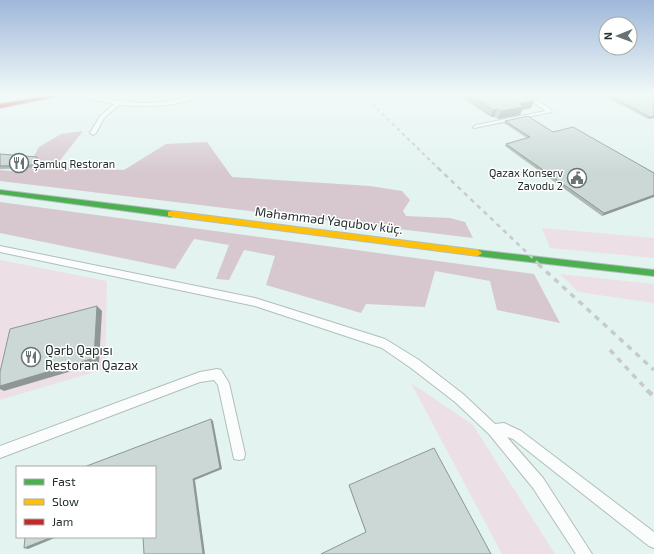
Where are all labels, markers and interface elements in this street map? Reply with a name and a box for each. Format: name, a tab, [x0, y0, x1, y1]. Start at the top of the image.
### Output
north arrow	[598, 16, 638, 56]
text: N	[601, 32, 614, 40]
restaurant icon: Şamlıq Restoran	[8, 152, 30, 174]
place label: Şamlıq Restoran	[33, 157, 115, 172]
place label: Qazax Konserv Zavodu 2	[489, 166, 563, 192]
public building icon: Qazax Konserv Zavodu 2	[566, 167, 588, 189]
street label: Məhəmməd Yaqubov küç.	[254, 203, 404, 238]
place label: Qərb Qapısı Restoran Qazax	[45, 342, 138, 373]
restaurant icon: Qərb Qapısı Restoran Qazax	[20, 346, 42, 368]
legend	[16, 466, 156, 538]
text: Fast	[52, 474, 76, 488]
text: Slow	[52, 494, 79, 508]
text: Jam	[52, 514, 73, 528]

